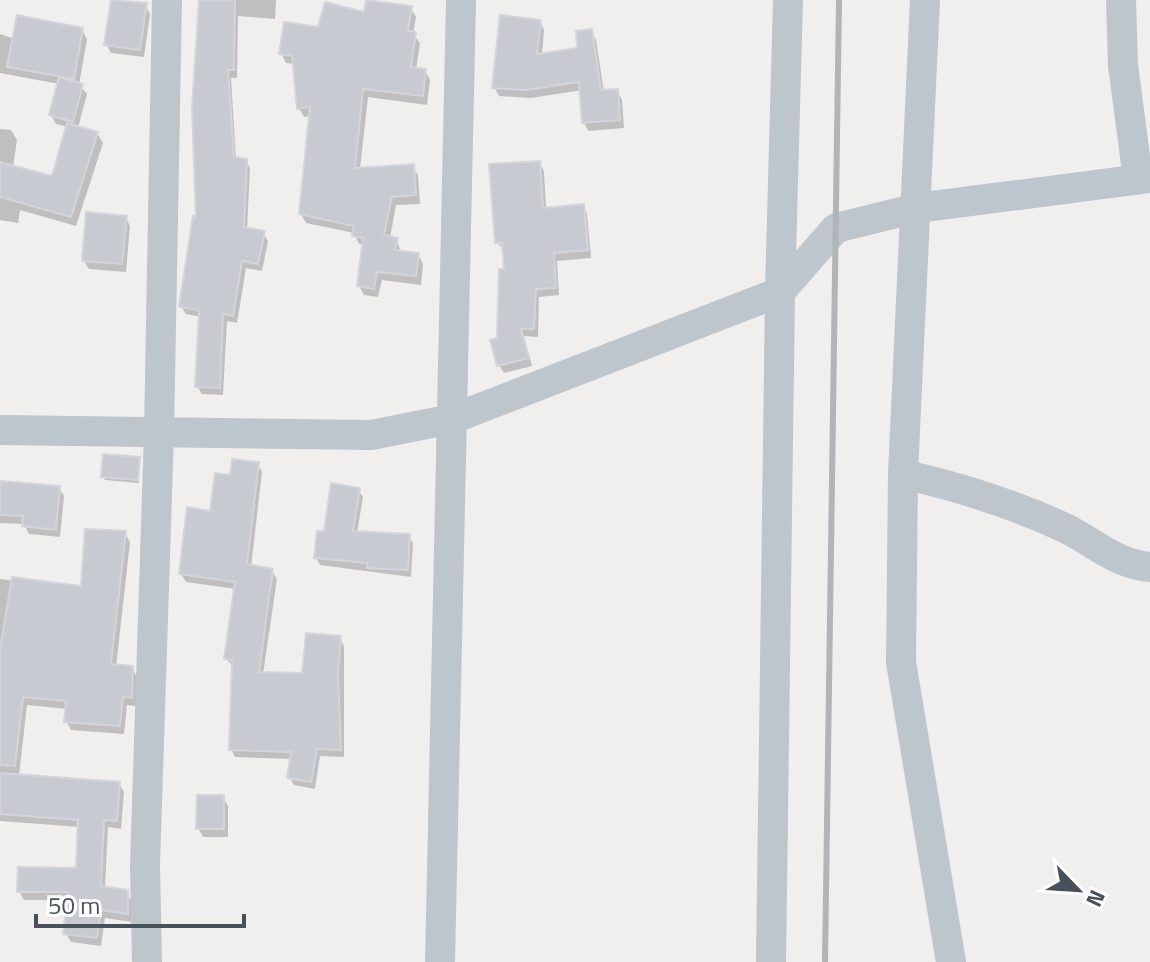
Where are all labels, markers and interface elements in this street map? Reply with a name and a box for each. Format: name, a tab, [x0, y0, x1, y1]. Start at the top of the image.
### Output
north arrow	[1038, 850, 1118, 930]
scale bar	[36, 878, 244, 928]
text: N	[1077, 884, 1115, 913]
text: 50 m	[48, 887, 100, 923]

